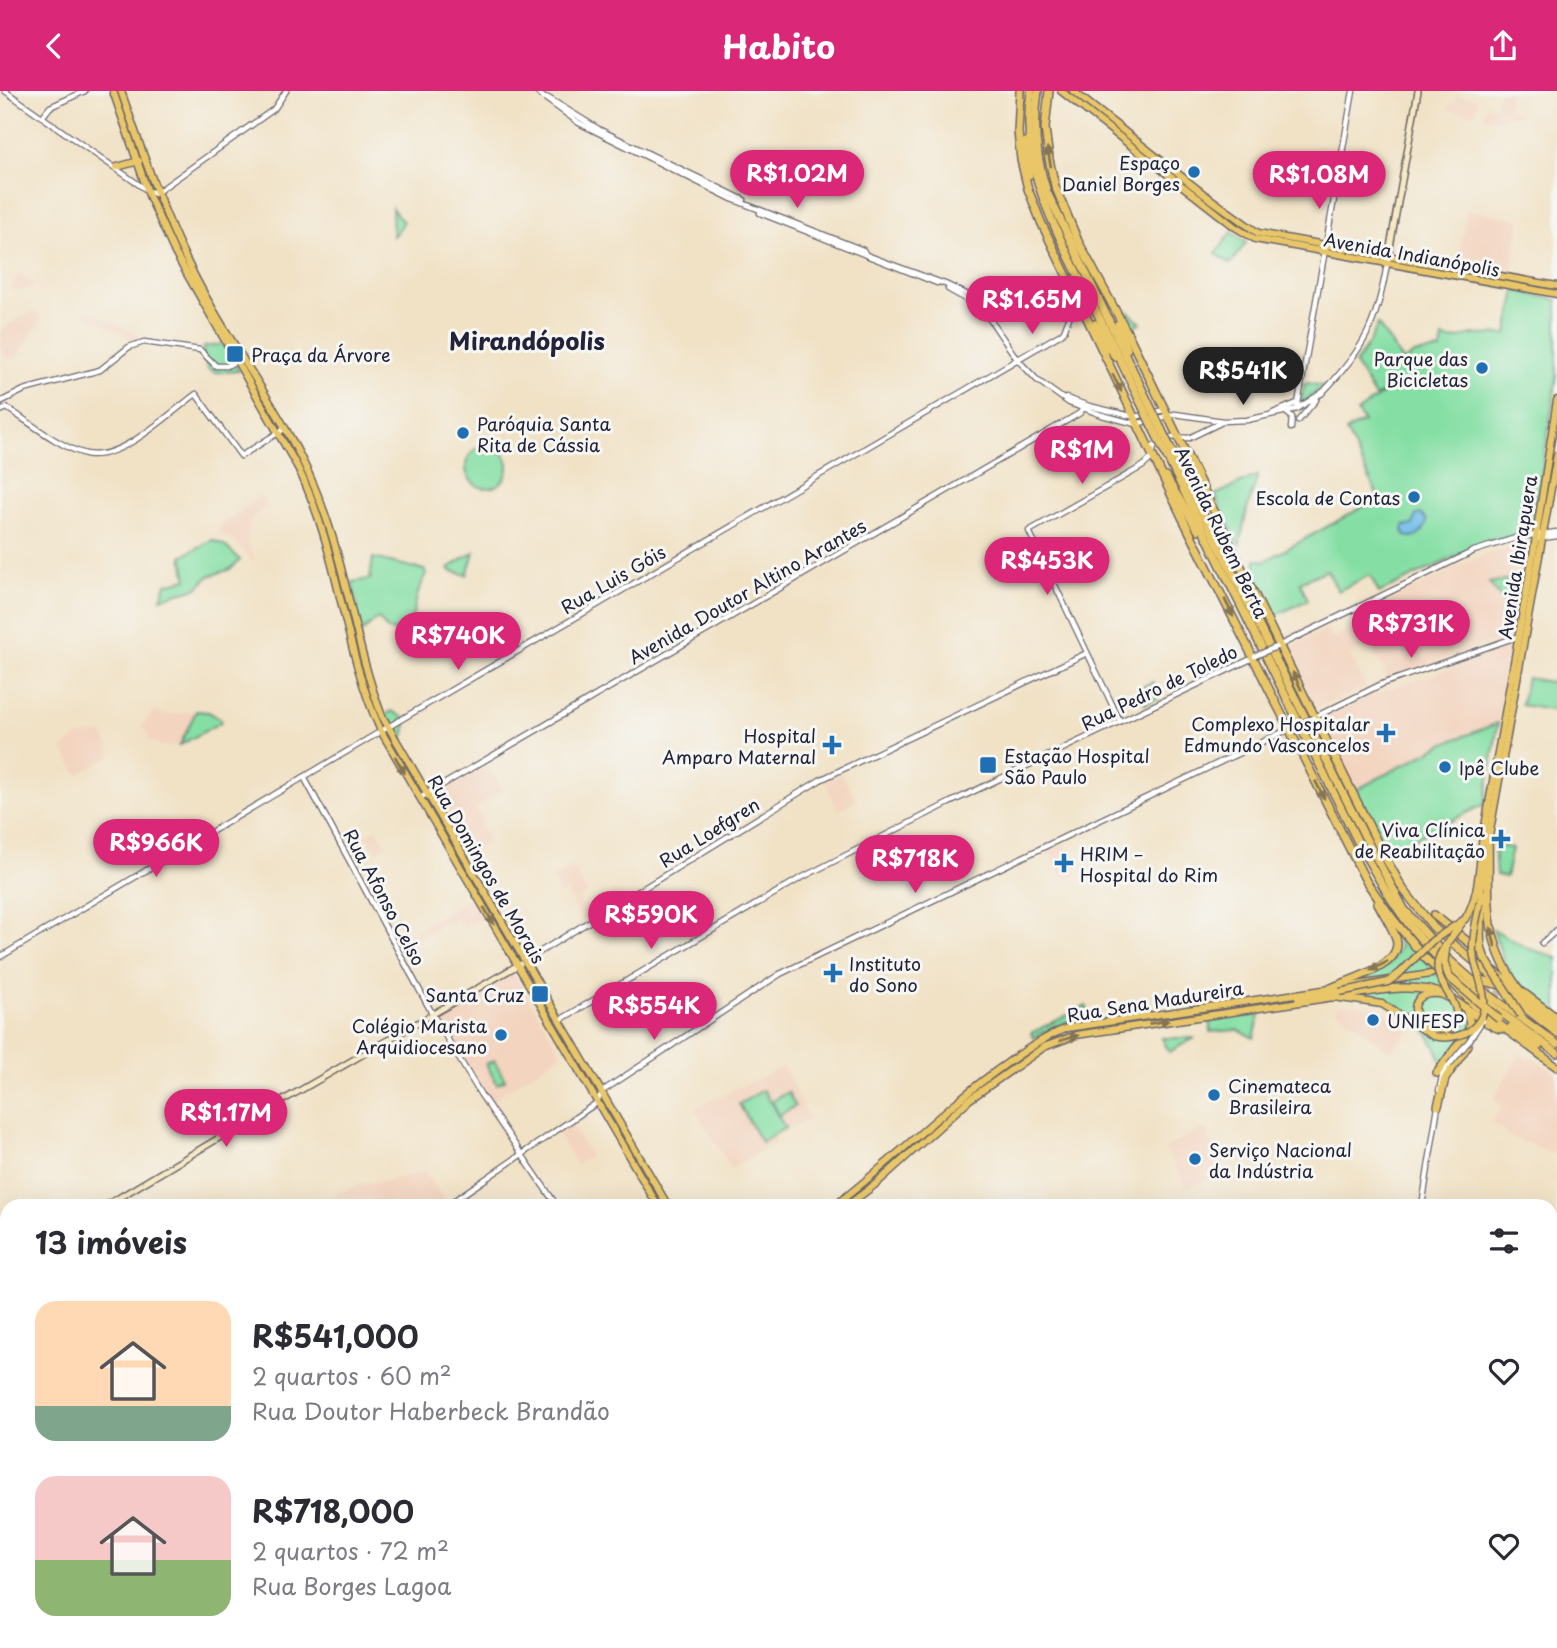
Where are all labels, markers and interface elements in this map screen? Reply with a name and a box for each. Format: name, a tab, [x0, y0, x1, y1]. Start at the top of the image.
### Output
text: Habito	[722, 22, 835, 70]
icon: back	[35, 27, 73, 65]
icon: share	[1484, 27, 1522, 65]
one-way arrow	[1043, 146, 1054, 168]
place label: Espaço Daniel Borges	[1062, 149, 1180, 197]
pin: R$1.02M	[732, 151, 862, 210]
pin: R$1.08M	[1254, 151, 1384, 211]
text: R$1.02M	[746, 155, 848, 190]
text: R$1.08M	[1269, 156, 1369, 191]
marker: Espaço Daniel Borges	[1186, 164, 1202, 180]
street label: Avenida Indianópolis	[1322, 225, 1502, 283]
pin: R$1.65M	[967, 277, 1097, 336]
text: R$1.65M	[982, 281, 1082, 316]
district label: Mirandópolis	[449, 322, 605, 358]
place label: Praça da Árvore	[251, 341, 391, 368]
marker: Praça da Árvore	[225, 344, 245, 364]
place label: Parque das Bicicletas	[1374, 345, 1468, 393]
pin: R$541K	[1186, 347, 1300, 407]
text: R$541K	[1199, 352, 1287, 387]
marker: Parque das Bicicletas	[1474, 360, 1490, 376]
one-way arrow	[1112, 373, 1123, 393]
place label: Paróquia Santa Rita de Cássia	[477, 410, 611, 458]
marker: Paróquia Santa Rita de Cássia	[455, 425, 471, 441]
pin: R$1M	[1041, 427, 1123, 486]
text: R$1M	[1050, 431, 1114, 466]
street label: Avenida Rubem Berta	[1169, 441, 1276, 623]
street label: Avenida Ibirapuera	[1491, 473, 1543, 641]
place label: Escola de Contas	[1256, 484, 1400, 511]
marker: Escola de Contas	[1406, 489, 1422, 505]
street label: Avenida Doutor Altino Arantes	[623, 512, 871, 670]
street label: Rua Luis Góis	[556, 538, 670, 620]
pin: R$453K	[990, 538, 1104, 597]
text: R$453K	[1000, 542, 1094, 577]
one-way arrow	[1223, 598, 1234, 618]
pin: R$731K	[1354, 601, 1468, 660]
text: R$731K	[1368, 605, 1454, 640]
pin: R$740K	[401, 613, 515, 672]
text: R$740K	[411, 617, 505, 652]
street label: Rua Pedro de Toledo	[1076, 637, 1242, 737]
one-way arrow	[1291, 671, 1302, 691]
place label: Complexo Hospitalar Edmundo Vasconcelos	[1184, 710, 1370, 758]
place label: Hospital Amparo Maternal	[662, 722, 816, 770]
marker: Complexo Hospitalar Edmundo Vasconcelos	[1376, 723, 1396, 743]
marker: Hospital Amparo Maternal	[822, 735, 842, 755]
place label: Estação Hospital São Paulo	[1004, 742, 1150, 790]
place label: Ipê Clube	[1459, 754, 1539, 781]
one-way arrow	[394, 755, 407, 774]
marker: Estação Hospital São Paulo	[978, 755, 998, 775]
marker: Ipê Clube	[1437, 759, 1453, 775]
street label: Rua Domingos de Morais	[422, 770, 552, 968]
one-way arrow	[1314, 780, 1325, 800]
street label: Rua Loefgren	[654, 790, 764, 874]
place label: Viva Clínica de Reabilitação	[1354, 816, 1486, 864]
pin: R$966K	[99, 819, 213, 879]
text: R$966K	[109, 824, 203, 859]
street label: Rua Afonso Celso	[338, 824, 432, 970]
marker: Viva Clínica de Reabilitação	[1491, 829, 1511, 849]
pin: R$718K	[858, 835, 972, 895]
text: R$718K	[871, 840, 959, 875]
place label: HRIM – Hospital do Rim	[1080, 840, 1218, 888]
marker: HRIM – Hospital do Rim	[1054, 853, 1074, 873]
pin: R$590K	[594, 891, 708, 951]
text: R$590K	[604, 896, 698, 931]
one-way arrow	[482, 906, 495, 925]
one-way arrow	[1488, 926, 1499, 948]
place label: Instituto do Sono	[849, 950, 921, 998]
one-way arrow	[1369, 961, 1389, 972]
marker: Instituto do Sono	[823, 963, 843, 983]
street label: Rua Sena Madureira	[1065, 974, 1246, 1028]
place label: Santa Cruz	[425, 981, 524, 1008]
pin: R$554K	[597, 983, 711, 1042]
marker: Santa Cruz	[530, 984, 550, 1004]
text: R$554K	[608, 987, 700, 1022]
place label: UNIFESP	[1387, 1007, 1464, 1034]
place label: Colégio Marista Arquidiocesano	[352, 1012, 488, 1060]
marker: UNIFESP	[1365, 1012, 1381, 1028]
one-way arrow	[1148, 1016, 1170, 1027]
marker: Colégio Marista Arquidiocesano	[493, 1027, 509, 1043]
one-way arrow	[1059, 1032, 1080, 1042]
place label: Cinemateca Brasileira	[1228, 1072, 1332, 1120]
marker: Cinemateca Brasileira	[1206, 1087, 1222, 1103]
pin: R$1.17M	[161, 1089, 291, 1149]
text: R$1.17M	[180, 1094, 272, 1129]
place label: Serviço Nacional da Indústria	[1209, 1136, 1352, 1184]
marker: Serviço Nacional da Indústria	[1187, 1151, 1203, 1167]
text: 13 imóveis	[35, 1219, 187, 1264]
icon: filters	[1485, 1222, 1523, 1260]
text: R$541,000	[252, 1313, 419, 1358]
icon: home	[91, 1329, 175, 1413]
icon: heart	[1485, 1352, 1523, 1390]
text: 2 quartos · 60 m²	[252, 1358, 452, 1393]
text: Rua Doutor Haberbeck Brandão	[252, 1393, 610, 1428]
text: R$718,000	[252, 1488, 414, 1533]
icon: home	[91, 1504, 175, 1588]
icon: heart	[1485, 1527, 1523, 1565]
text: 2 quartos · 72 m²	[252, 1533, 449, 1568]
text: Rua Borges Lagoa	[252, 1568, 451, 1603]

